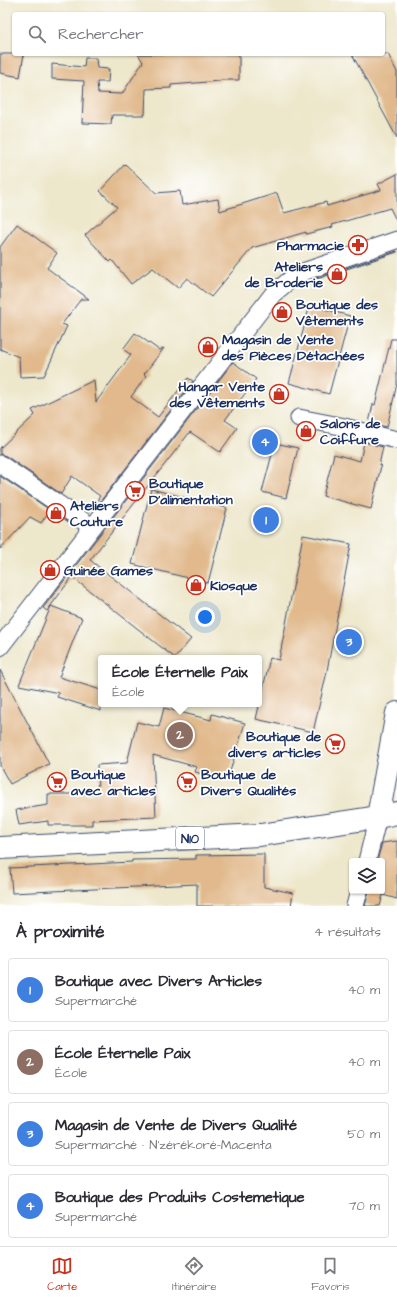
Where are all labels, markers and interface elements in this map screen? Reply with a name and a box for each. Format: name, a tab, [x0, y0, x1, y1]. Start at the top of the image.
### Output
search box	[12, 12, 385, 56]
icon: search	[26, 23, 48, 45]
text: Rechercher	[58, 24, 143, 45]
pharmacy icon: Pharmacie	[347, 234, 369, 256]
place label: Pharmacie	[277, 236, 344, 256]
place label: Ateliers de Broderie	[244, 257, 323, 293]
shop icon: Ateliers de Broderie	[326, 263, 348, 285]
place label: Boutique des Vêtements	[295, 295, 378, 331]
shop icon: Boutique des Vêtements	[271, 301, 293, 323]
place label: Magasin de Vente des Pièces Détachées	[221, 330, 364, 366]
shop icon: Magasin de Vente des Pièces Détachées	[197, 336, 219, 358]
place label: Hangar Vente des Vêtements	[169, 377, 265, 413]
shop icon: Hangar Vente des Vêtements	[268, 383, 290, 405]
place label: Salons de Coiffure	[319, 414, 381, 450]
shop icon: Salons de Coiffure	[295, 420, 317, 442]
pin: 4	[252, 427, 278, 457]
place label: Boutique D'alimentation	[149, 474, 233, 510]
supermarket icon: Boutique D'alimentation	[124, 480, 146, 502]
place label: Ateliers Couture	[70, 496, 123, 532]
shop icon: Ateliers Couture	[45, 502, 67, 524]
pin: 1	[253, 505, 279, 535]
shop icon: Guinée Games	[39, 559, 61, 581]
place label: Guinée Games	[64, 561, 153, 581]
shop icon: Kiosque	[185, 574, 207, 596]
place label: Kiosque	[210, 576, 258, 596]
your location	[195, 607, 215, 627]
pin: 3	[336, 627, 362, 657]
popup	[98, 655, 262, 707]
text: École Éternelle Paix	[112, 662, 248, 683]
text: École	[112, 683, 145, 701]
pin: 2	[167, 720, 193, 750]
place label: Boutique de divers articles	[227, 727, 321, 763]
supermarket icon: Boutique de divers articles	[324, 733, 346, 755]
place label: Boutique avec articles	[70, 765, 156, 801]
place label: Boutique de Divers Qualités	[201, 765, 296, 801]
supermarket icon: Boutique avec articles	[46, 771, 68, 793]
supermarket icon: Boutique de Divers Qualités	[176, 771, 198, 793]
road number: N10	[176, 827, 204, 849]
map controls	[349, 858, 385, 894]
button: layers	[349, 858, 385, 894]
text: À proximité	[16, 920, 105, 944]
text: 4 résultats	[314, 923, 381, 941]
text: Boutique avec Divers Articles	[55, 971, 262, 992]
text: 1	[29, 981, 31, 999]
text: 40 m	[348, 981, 380, 999]
text: Supermarché	[55, 992, 137, 1010]
text: École Éternelle Paix	[55, 1043, 191, 1064]
text: 2	[26, 1053, 34, 1071]
text: 40 m	[348, 1053, 380, 1071]
text: École	[55, 1064, 87, 1082]
text: Magasin de Vente de Divers Qualité	[55, 1115, 297, 1136]
text: 3	[27, 1125, 33, 1143]
text: 50 m	[347, 1125, 380, 1143]
text: Supermarché · N'zérékoré-Macenta	[55, 1136, 272, 1154]
text: Boutique des Produits Costemetique	[55, 1187, 305, 1208]
text: 4	[26, 1197, 34, 1215]
text: 70 m	[348, 1197, 380, 1215]
text: Supermarché	[55, 1208, 137, 1226]
tab: Carte	[47, 1255, 77, 1294]
tab: Itinéraire	[172, 1255, 217, 1294]
tab: Favoris	[311, 1255, 350, 1294]

